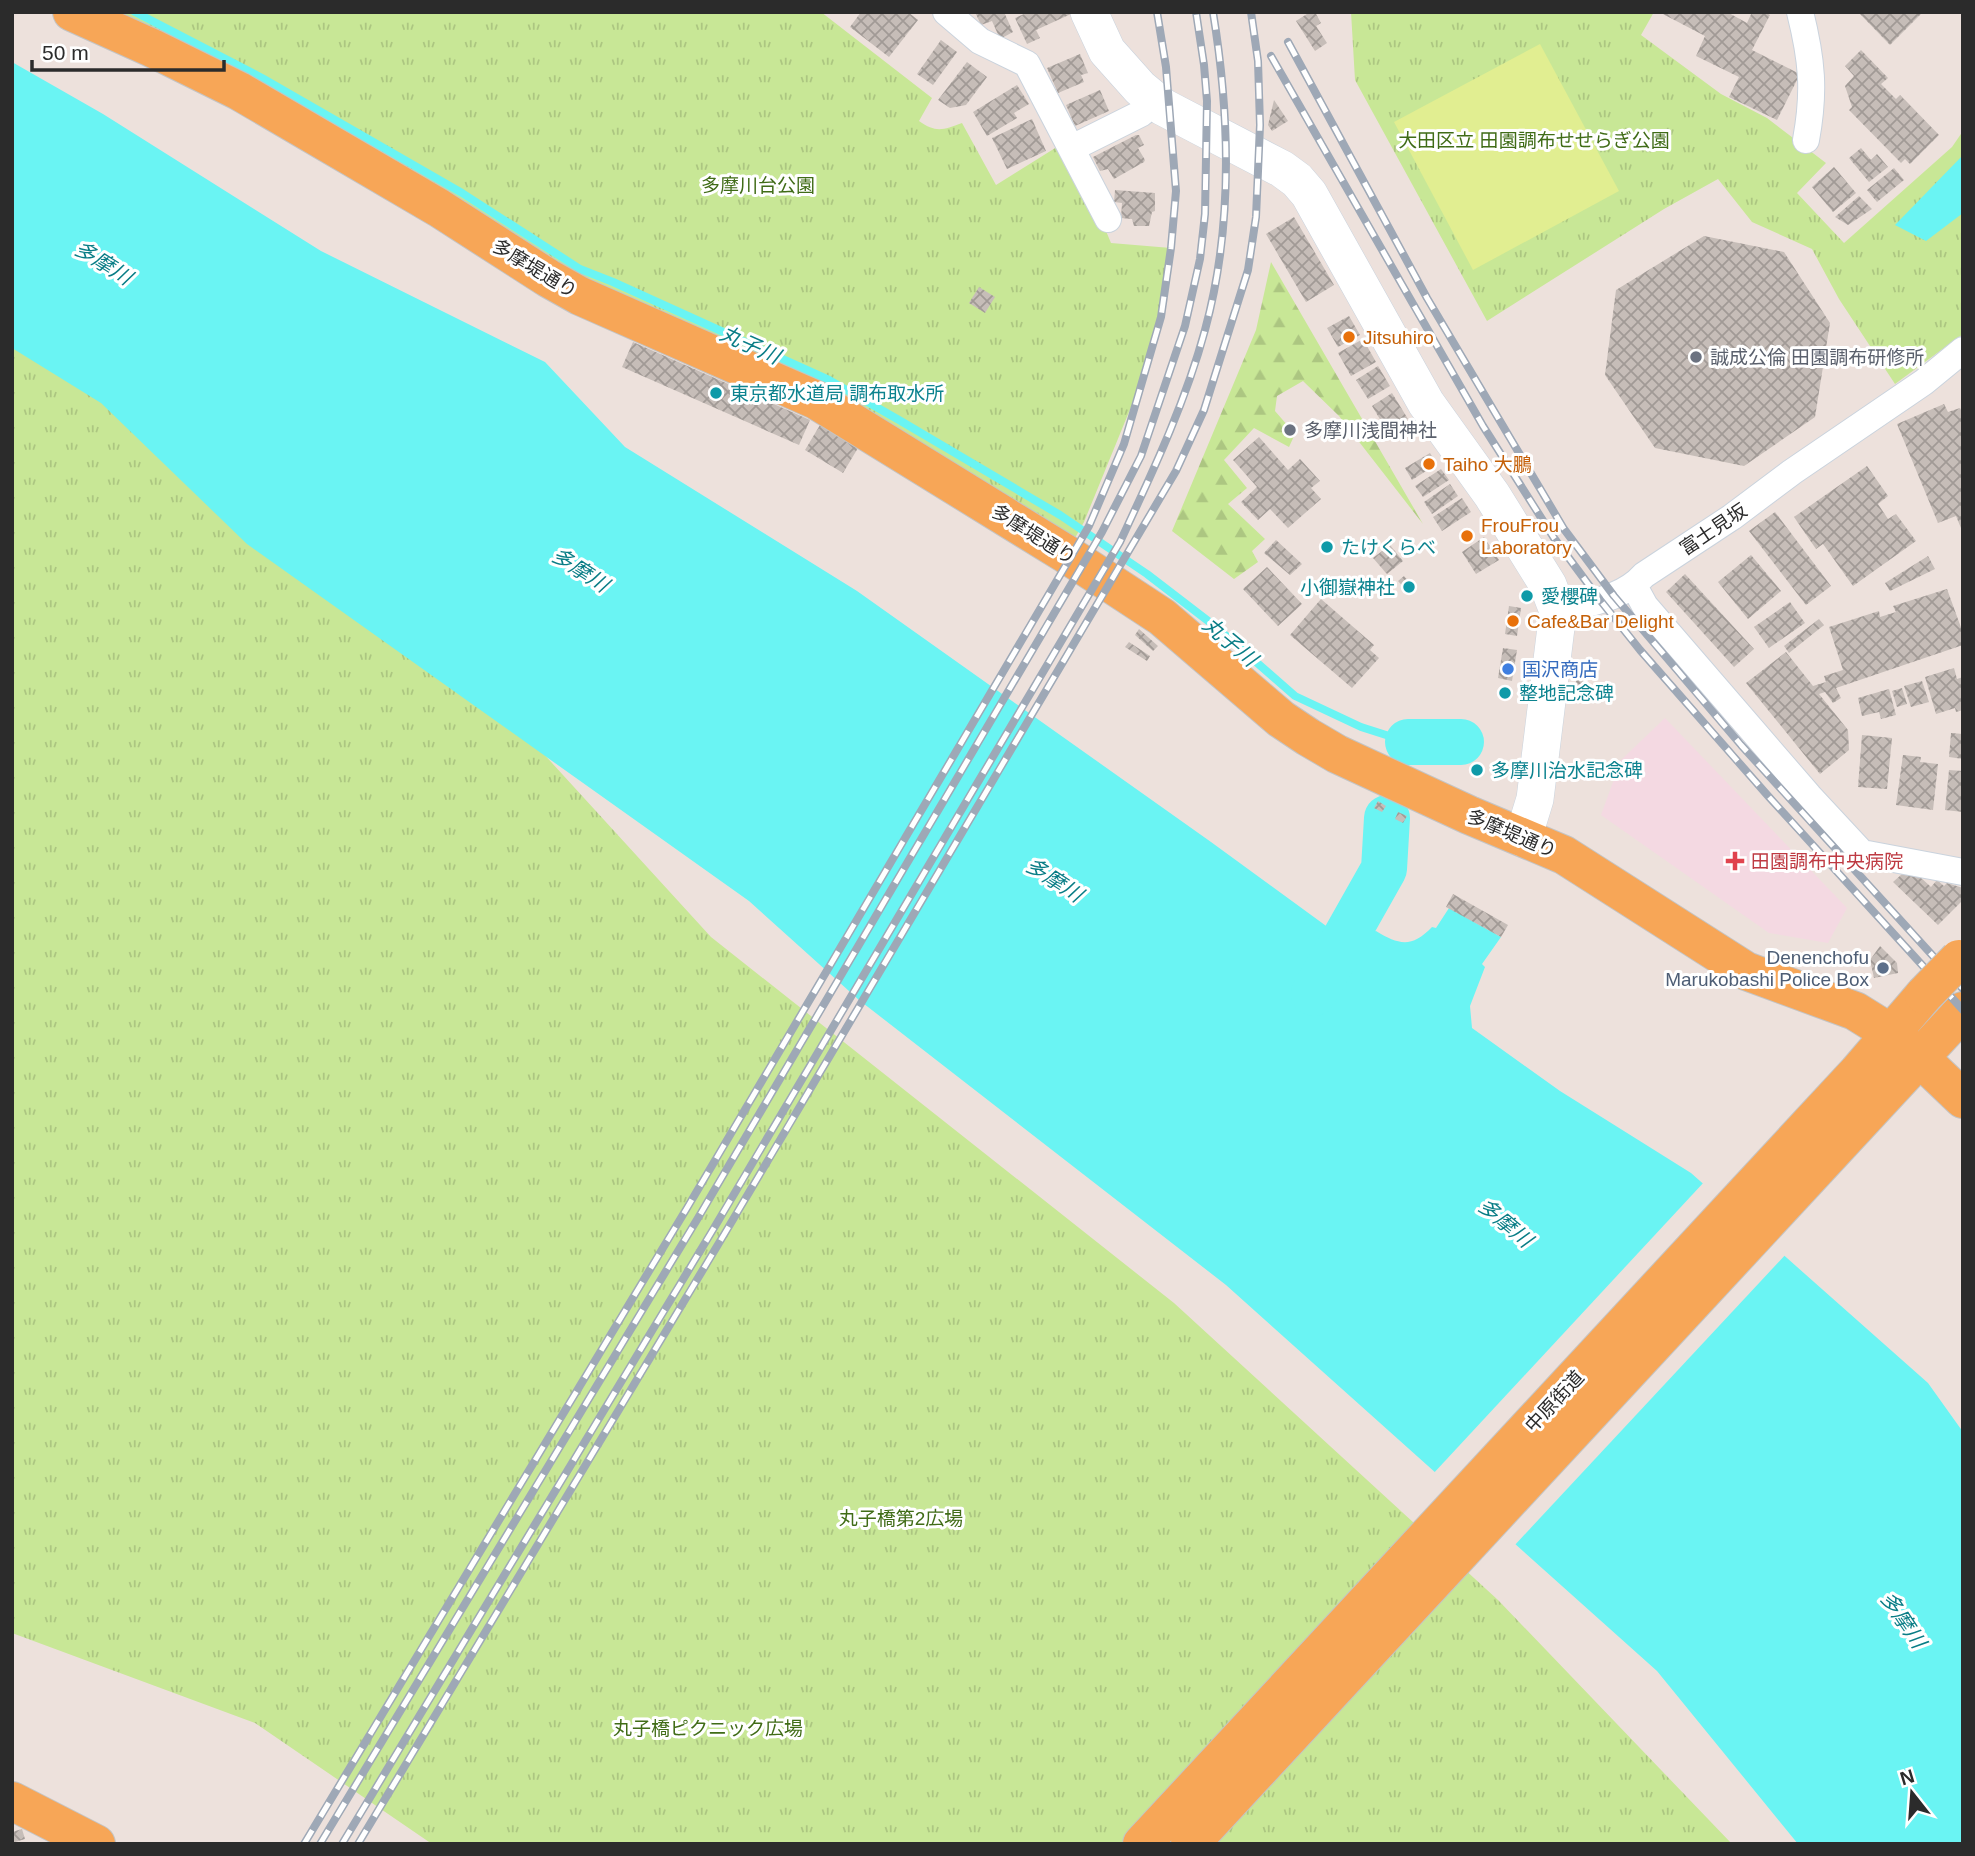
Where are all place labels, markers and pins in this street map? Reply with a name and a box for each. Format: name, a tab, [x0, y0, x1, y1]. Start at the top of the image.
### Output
place label: Jitsuhiro	[1363, 327, 1434, 348]
marker: Jitsuhiro	[1341, 329, 1357, 345]
place label: 誠成公倫 田園調布研修所	[1710, 347, 1924, 368]
marker: 誠成公倫 田園調布研修所	[1688, 349, 1704, 365]
place label: 東京都水道局 調布取水所	[730, 383, 944, 404]
marker: 東京都水道局 調布取水所	[708, 385, 724, 401]
place label: 多摩川浅間神社	[1304, 420, 1437, 441]
marker: 多摩川浅間神社	[1282, 422, 1298, 438]
place label: Taiho 大鵬	[1443, 454, 1532, 475]
marker: Taiho 大鵬	[1421, 456, 1437, 472]
place label: FrouFrou Laboratory	[1481, 515, 1572, 558]
marker: FrouFrou Laboratory	[1459, 528, 1475, 544]
place label: たけくらべ	[1341, 537, 1436, 558]
marker: たけくらべ	[1319, 539, 1335, 555]
place label: 小御嶽神社	[1300, 577, 1395, 598]
marker: 小御嶽神社	[1401, 579, 1417, 595]
place label: 愛櫻碑	[1541, 586, 1598, 607]
marker: 愛櫻碑	[1519, 588, 1535, 604]
place label: Cafe&Bar Delight	[1527, 611, 1675, 632]
marker: Cafe&Bar Delight	[1505, 613, 1521, 629]
place label: 国沢商店	[1522, 659, 1598, 680]
marker: 国沢商店	[1500, 661, 1516, 677]
place label: 整地記念碑	[1519, 683, 1614, 704]
marker: 整地記念碑	[1497, 685, 1513, 701]
place label: 多摩川治水記念碑	[1491, 760, 1643, 781]
marker: 多摩川治水記念碑	[1469, 762, 1485, 778]
marker: 田園調布中央病院	[1725, 851, 1745, 871]
place label: 田園調布中央病院	[1751, 851, 1903, 872]
place label: Denenchofu Marukobashi Police Box	[1665, 947, 1869, 990]
marker: Denenchofu Marukobashi Police Box	[1875, 960, 1891, 976]

